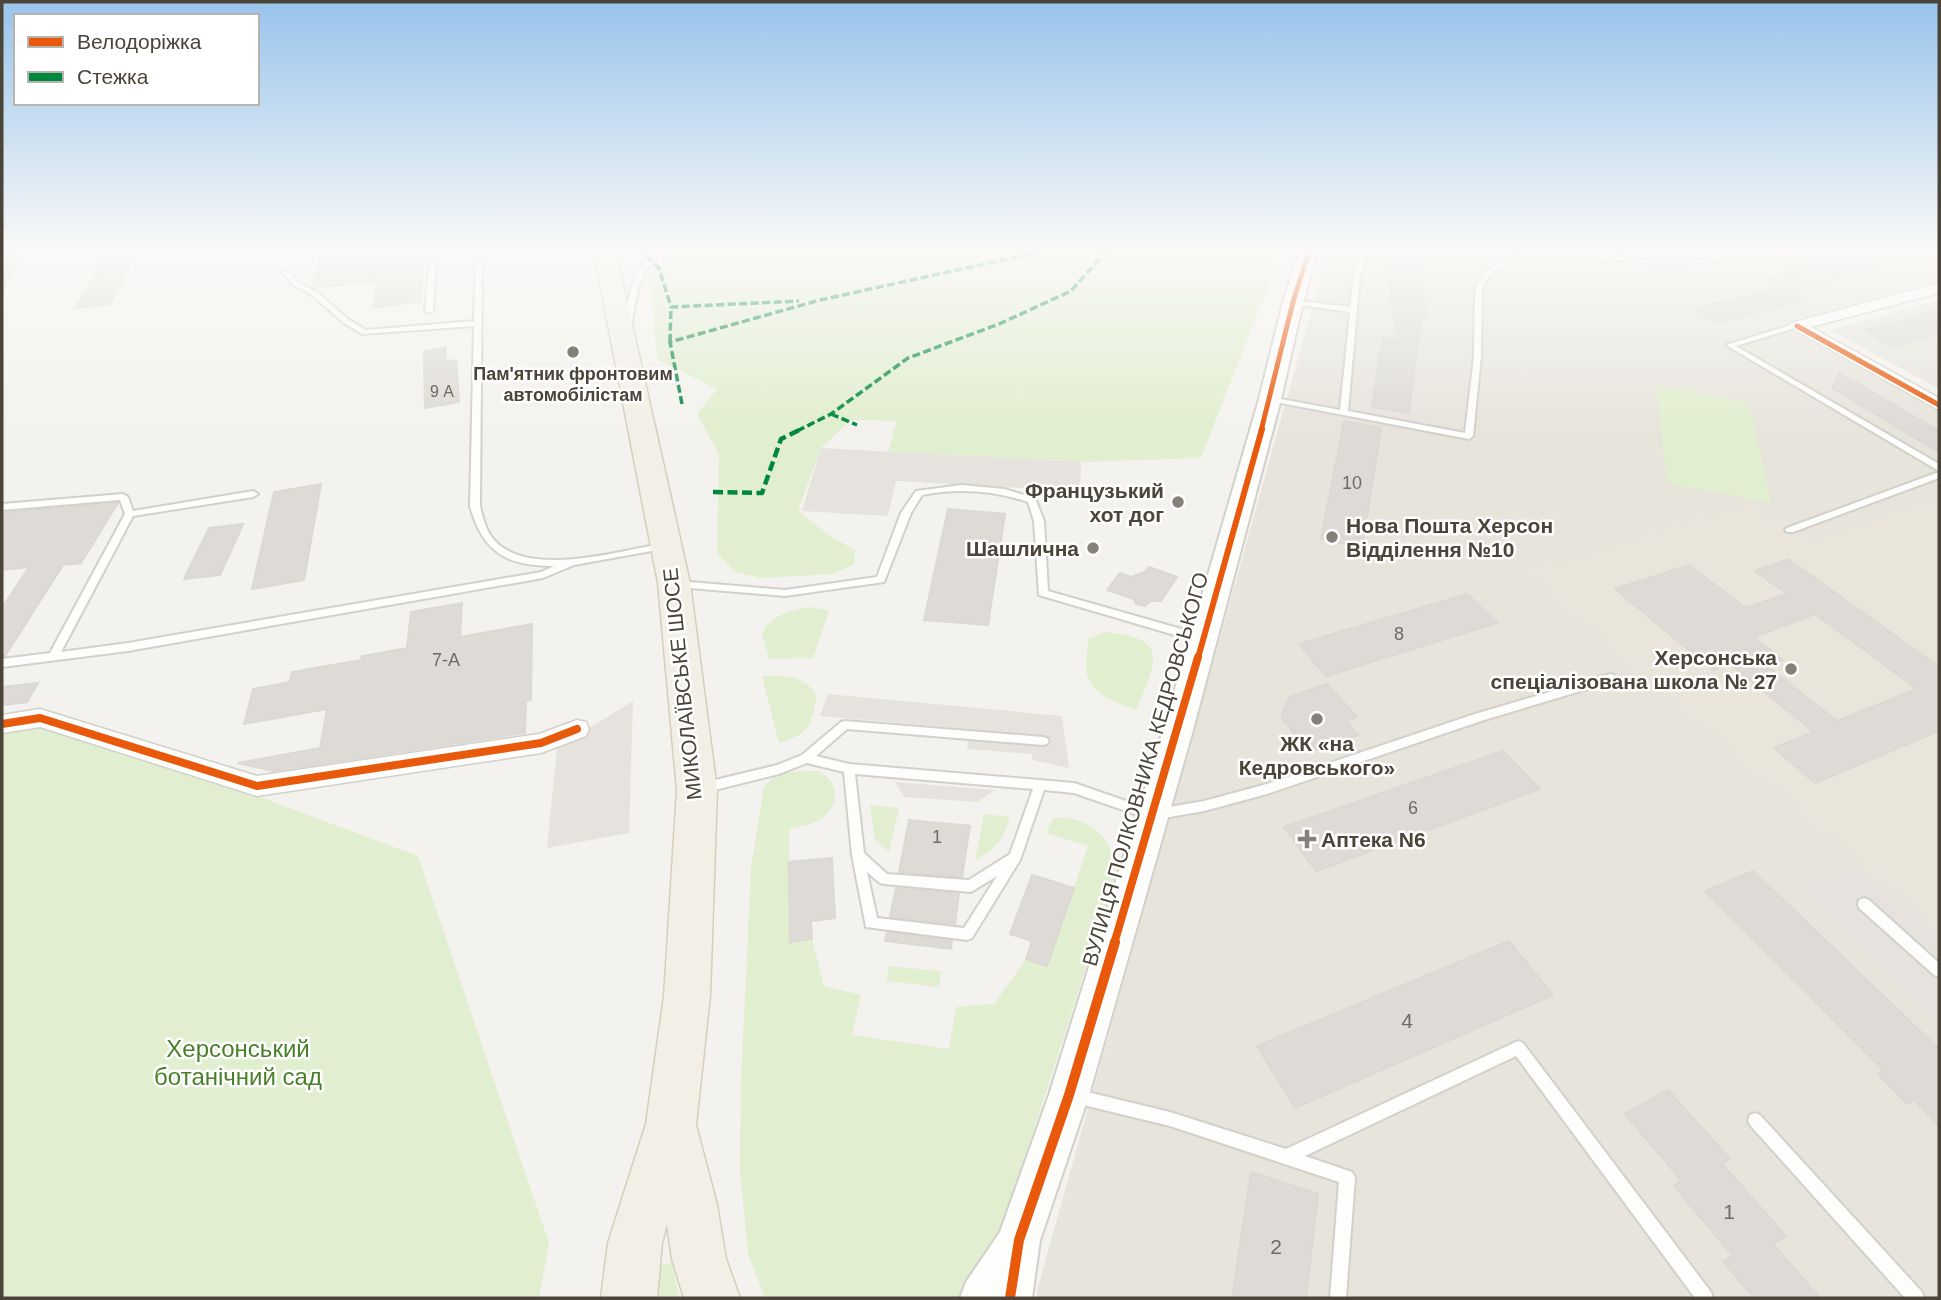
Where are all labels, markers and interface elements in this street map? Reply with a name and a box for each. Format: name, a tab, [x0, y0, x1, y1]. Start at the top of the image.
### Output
legend	[14, 14, 259, 105]
text: Велодоріжка	[77, 30, 202, 53]
text: Стежка	[77, 65, 149, 88]
marker: Пам'ятник фронтовим автомобілістам	[565, 344, 581, 360]
place label: Пам'ятник фронтовим автомобілістам	[473, 364, 673, 405]
house number: 9 А	[430, 383, 454, 400]
house number: 10	[1342, 473, 1362, 493]
place label: Французький хот дог	[1025, 479, 1164, 526]
marker: Французький хот дог	[1170, 494, 1186, 510]
place label: Нова Пошта Херсон Відділення №10	[1346, 514, 1553, 561]
marker: Нова Пошта Херсон Відділення №10	[1324, 529, 1340, 545]
place label: Шашлична	[966, 537, 1079, 560]
marker: Шашлична	[1085, 540, 1101, 556]
street label: МИКОЛАЇВСЬКЕ ШОСЕ	[658, 567, 706, 801]
street label: ВУЛИЦЯ ПОЛКОВНИКА КЕДРОВСЬКОГО	[1078, 570, 1212, 968]
house number: 8	[1394, 624, 1404, 644]
place label: Херсонська спеціалізована школа № 27	[1491, 646, 1777, 693]
house number: 7-А	[432, 650, 460, 670]
marker: Херсонська спеціалізована школа № 27	[1783, 661, 1799, 677]
marker: ЖК «на Кедровського»	[1309, 711, 1325, 727]
place label: ЖК «на Кедровського»	[1239, 732, 1395, 779]
house number: 6	[1408, 798, 1418, 818]
house number: 1	[932, 827, 942, 847]
place label: Аптека N6	[1321, 828, 1426, 851]
marker: Аптека N6	[1299, 831, 1315, 847]
house number: 4	[1401, 1009, 1413, 1032]
park label: Херсонський ботанічний сад	[154, 1035, 322, 1090]
house number: 1	[1723, 1200, 1735, 1223]
house number: 2	[1270, 1235, 1282, 1258]

